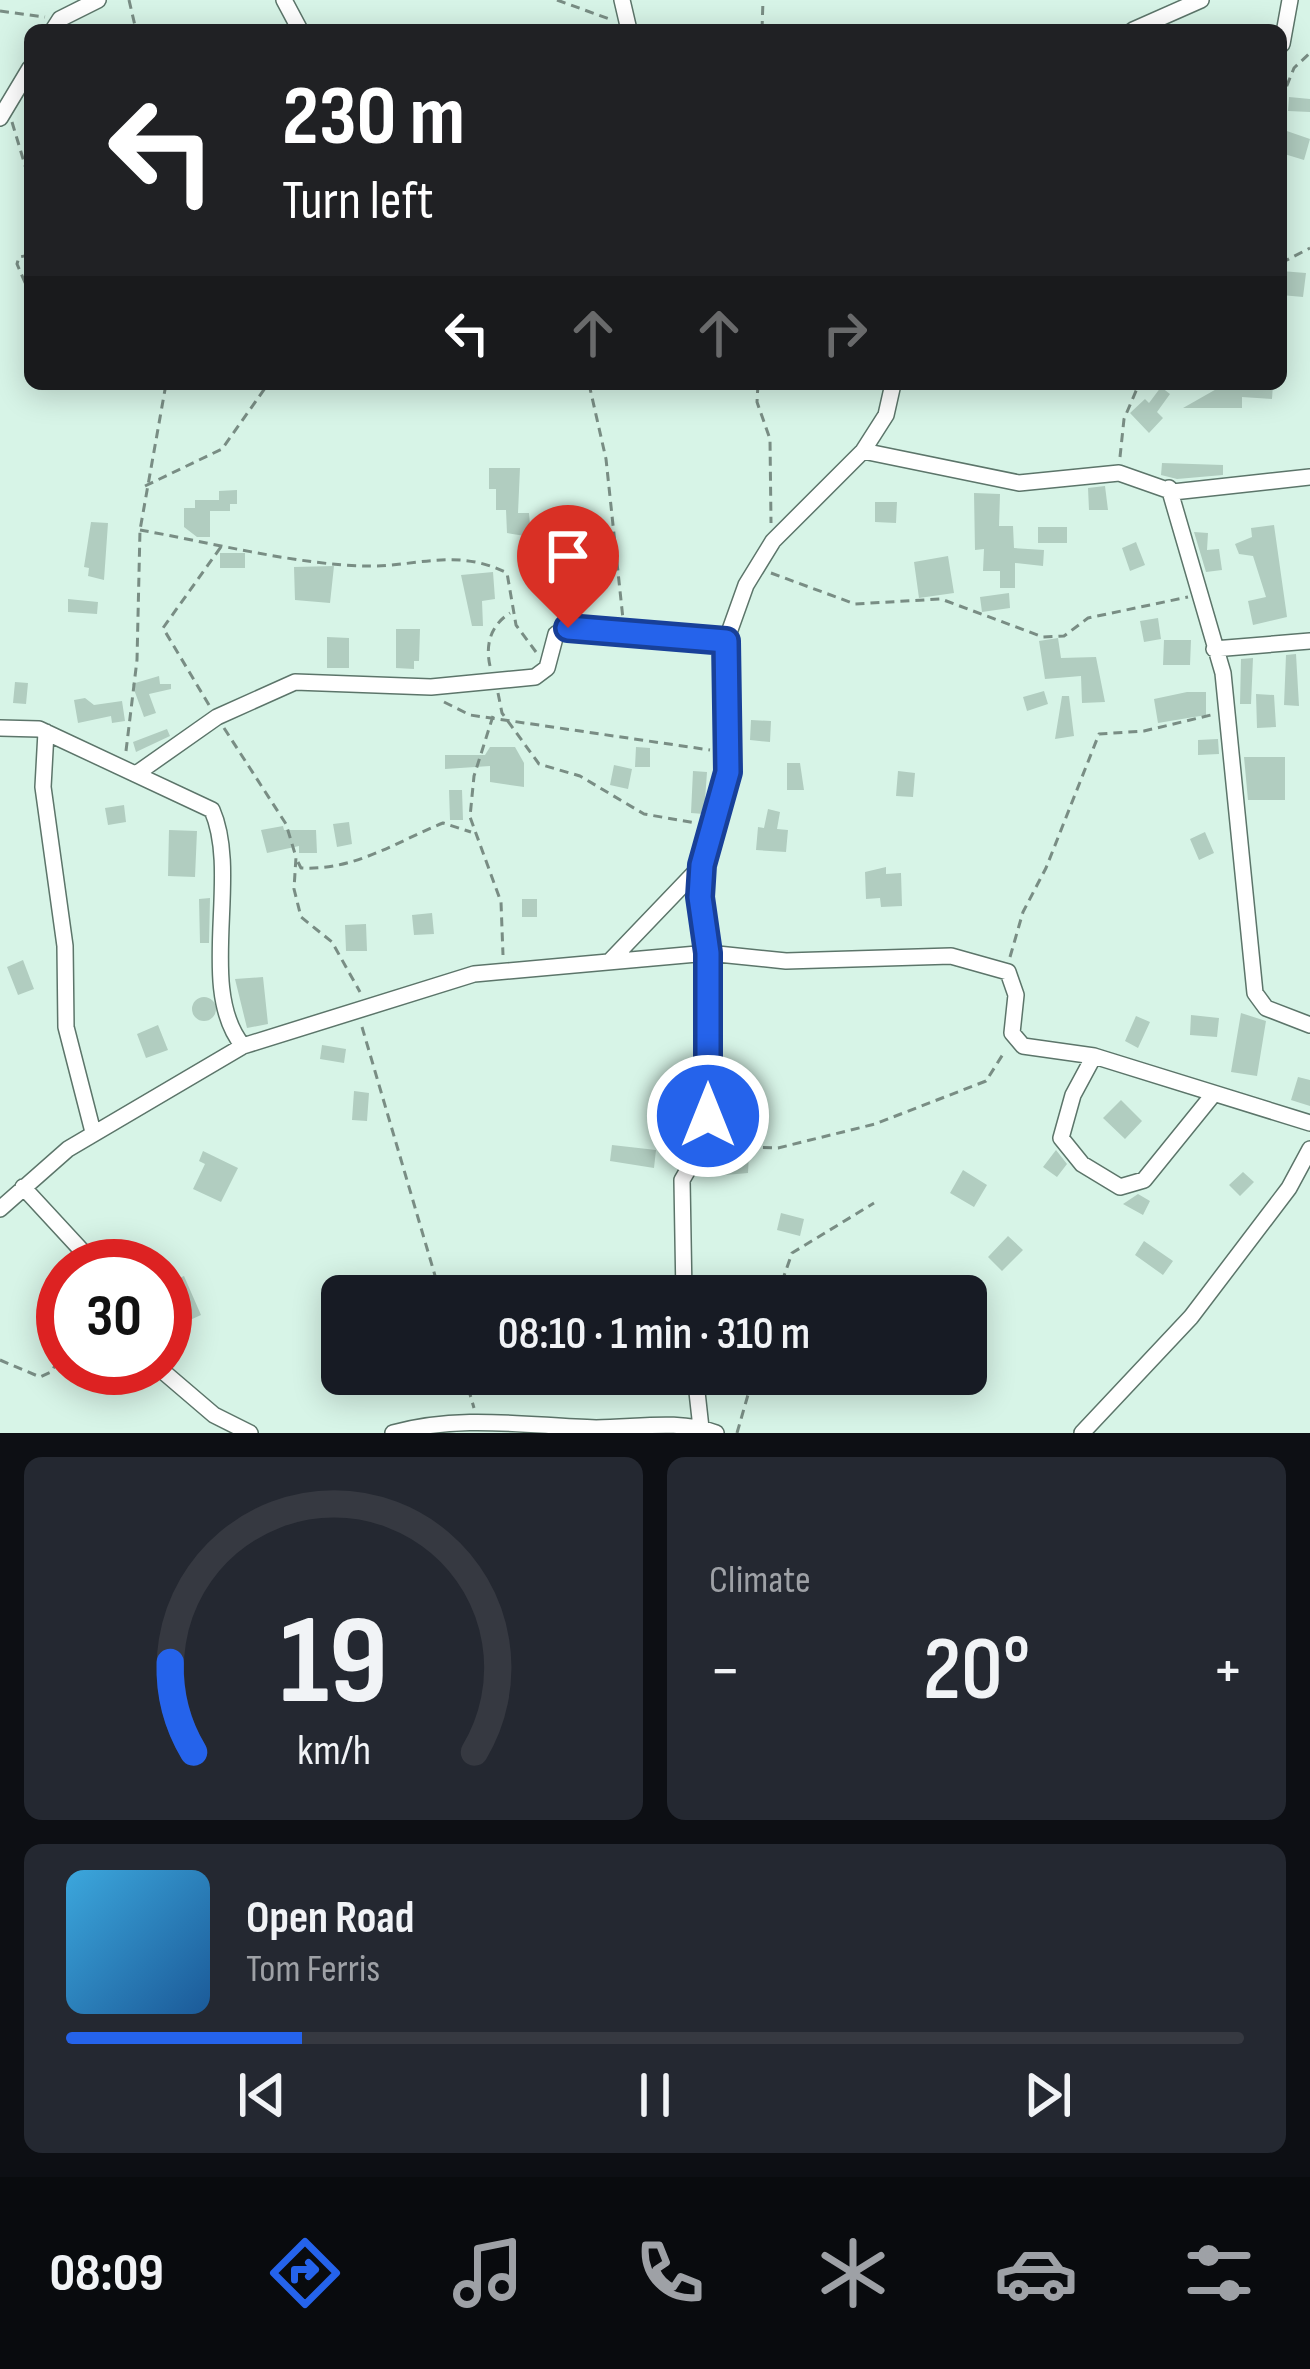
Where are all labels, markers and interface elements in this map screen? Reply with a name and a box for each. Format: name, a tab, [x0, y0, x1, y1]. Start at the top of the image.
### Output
text: 230 m	[282, 67, 465, 168]
icon: left	[84, 72, 240, 228]
text: Turn left	[282, 169, 434, 234]
icon: left	[434, 300, 500, 366]
icon: ahead	[560, 300, 626, 366]
icon: ahead	[686, 300, 752, 366]
icon: right	[812, 300, 878, 366]
pin	[517, 505, 619, 628]
icon: arrive	[535, 523, 601, 589]
position arrow	[645, 1053, 771, 1179]
speed limit sign: 30	[36, 1239, 192, 1395]
text: 08:10 · 1 min · 310 m	[498, 1307, 810, 1362]
text: Climate	[709, 1557, 811, 1604]
text: 19	[279, 1589, 388, 1738]
text: 20°	[923, 1617, 1030, 1725]
text: −	[709, 1632, 741, 1711]
text: +	[1212, 1632, 1244, 1711]
text: km/h	[296, 1724, 371, 1776]
text: Open Road	[246, 1891, 414, 1946]
text: Tom Ferris	[246, 1946, 380, 1993]
icon: previous	[229, 2062, 295, 2128]
icon: pause	[622, 2062, 688, 2128]
icon: next	[1015, 2062, 1081, 2128]
icon: directions	[263, 2231, 347, 2315]
icon: music	[446, 2231, 530, 2315]
icon: phone	[628, 2231, 712, 2315]
icon: climate	[811, 2231, 895, 2315]
icon: car	[994, 2231, 1078, 2315]
icon: filters	[1177, 2231, 1261, 2315]
text: 08:09	[49, 2241, 164, 2306]

